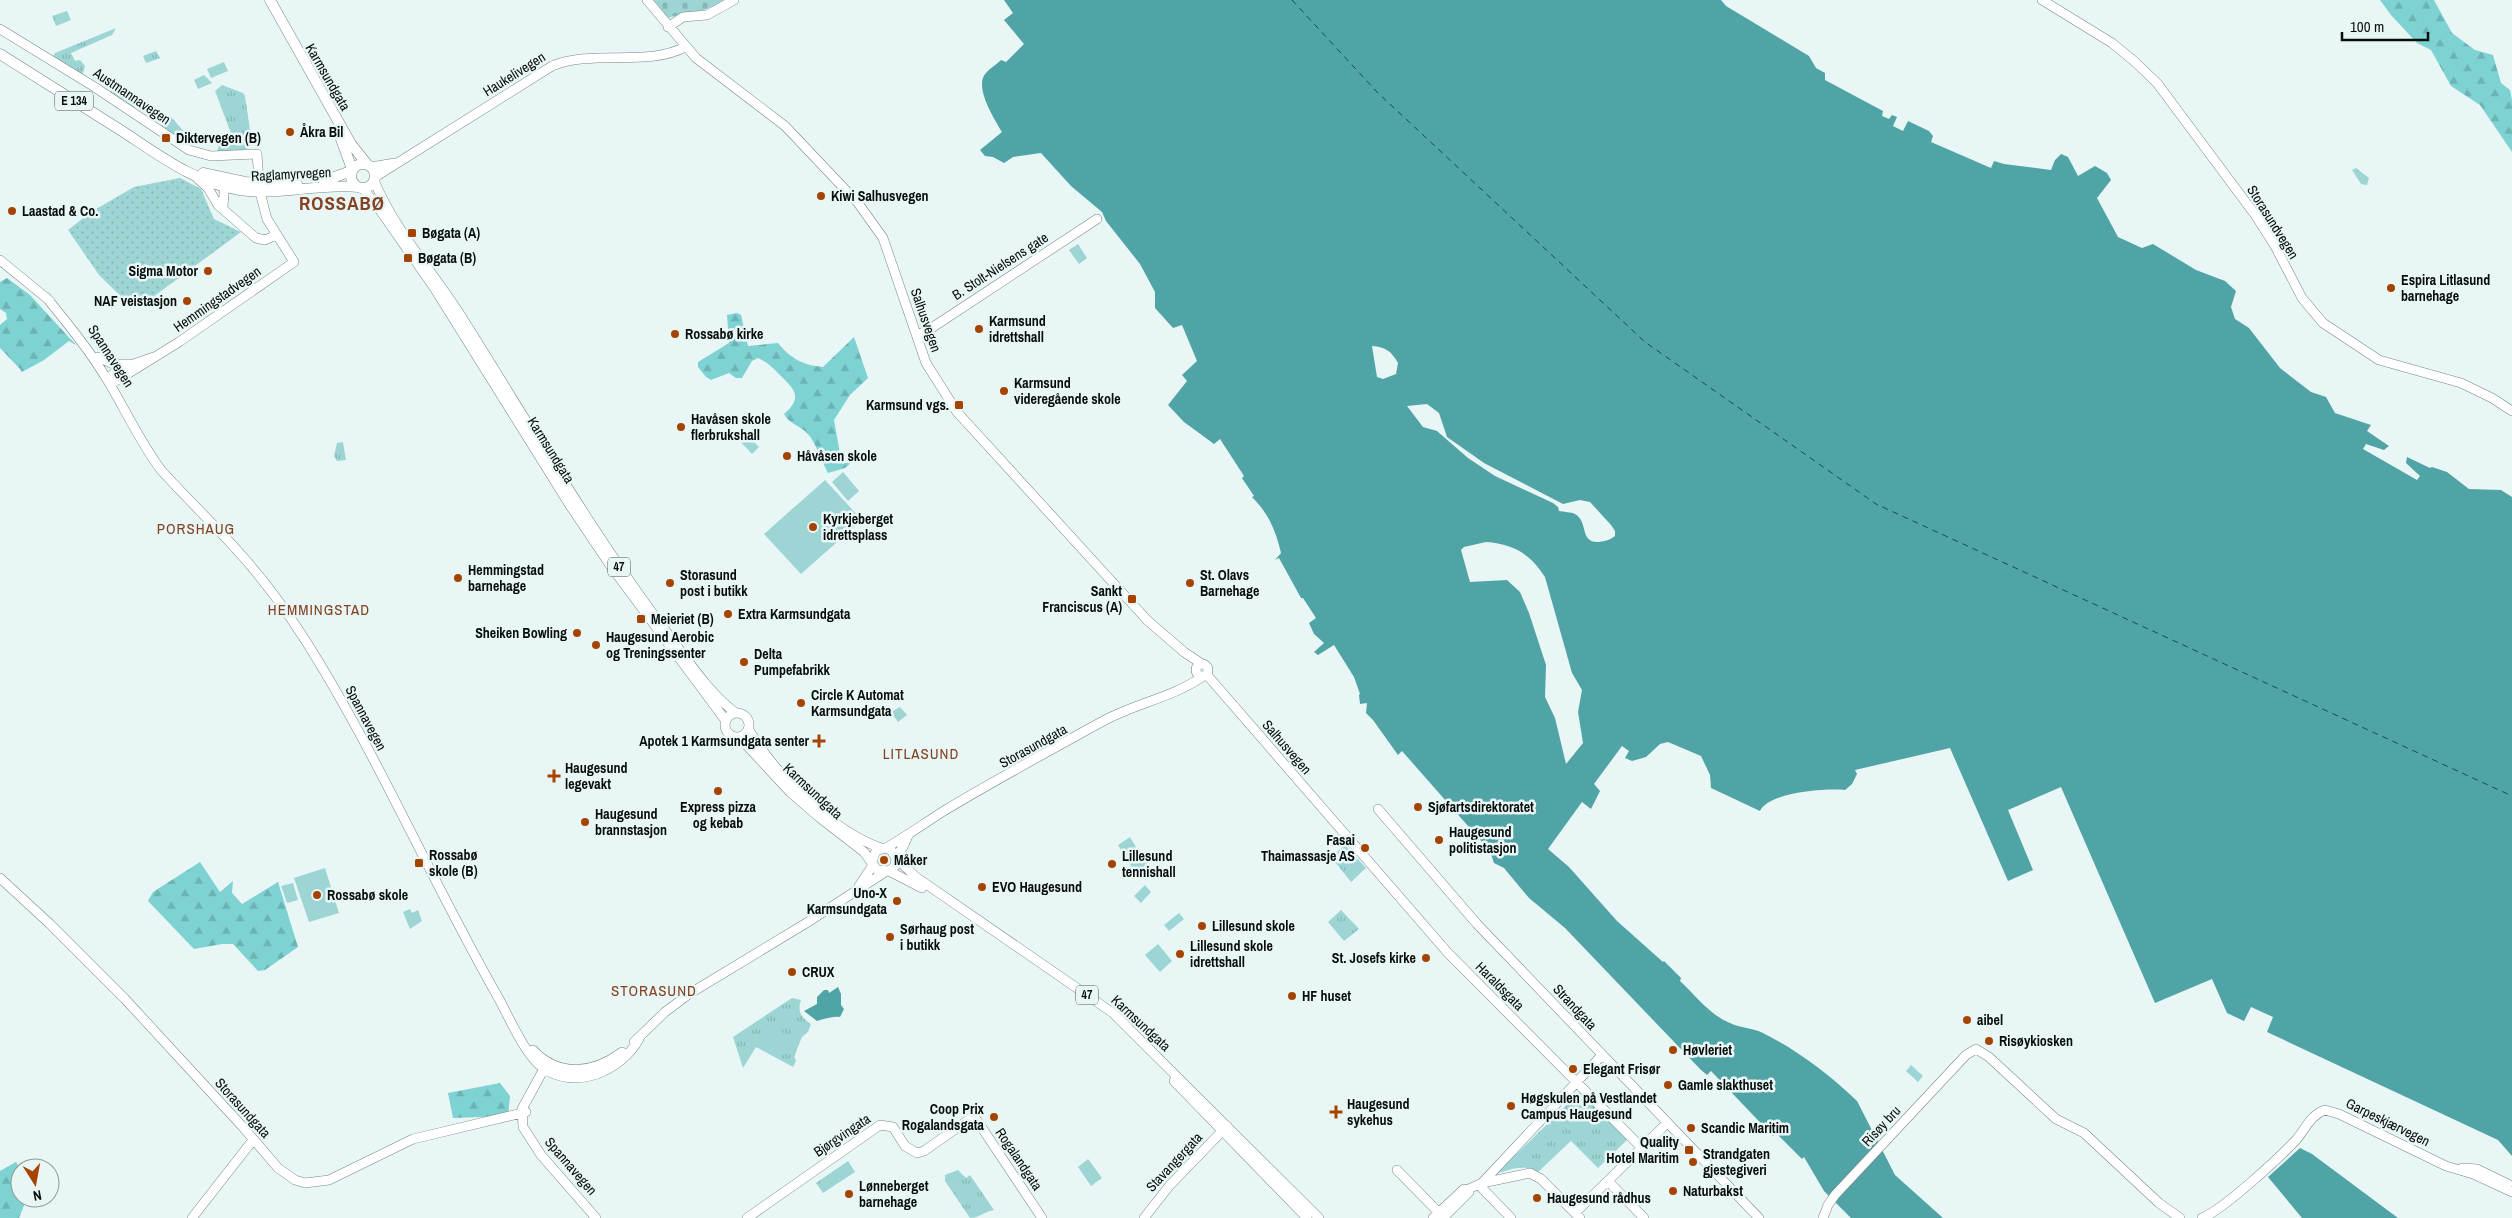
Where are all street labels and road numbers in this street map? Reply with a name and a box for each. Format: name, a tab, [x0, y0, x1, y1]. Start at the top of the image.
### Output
street label: Karmsundgata	[302, 40, 355, 114]
street label: Haukelivegen	[479, 48, 549, 100]
street label: Austmannavegen	[89, 63, 174, 128]
road number: E 134	[55, 92, 93, 110]
street label: Raglamyrvegen	[250, 163, 332, 185]
street label: Storasundvegen	[2243, 182, 2303, 262]
street label: B. Stolt-Nielsens gate	[949, 228, 1051, 304]
street label: Hemmingstadvegen	[170, 262, 264, 336]
street label: Salhusvegen	[907, 286, 945, 354]
street label: Spannavegen	[84, 321, 138, 391]
street label: Karmsundgata	[524, 414, 579, 487]
road number: 47	[608, 558, 630, 576]
street label: Spannavegen	[341, 682, 391, 754]
street label: Salhusvegen	[1258, 716, 1316, 778]
street label: Storasundgata	[996, 720, 1071, 772]
street label: Karmsundgata	[780, 759, 847, 823]
street label: Haraldsgata	[1472, 958, 1529, 1015]
street label: Strandgata	[1549, 980, 1601, 1034]
road number: 47	[1076, 986, 1098, 1004]
street label: Karmsundgata	[1108, 991, 1175, 1055]
street label: Storasundgata	[211, 1074, 275, 1142]
street label: Garpeskjærvegen	[2343, 1094, 2433, 1150]
street label: Risøy bru	[1858, 1102, 1904, 1150]
street label: Bjørgvingata	[810, 1109, 874, 1160]
street label: Rogalandgata	[992, 1124, 1047, 1194]
street label: Stavangergata	[1142, 1128, 1206, 1195]
street label: Spannavegen	[541, 1133, 601, 1199]

